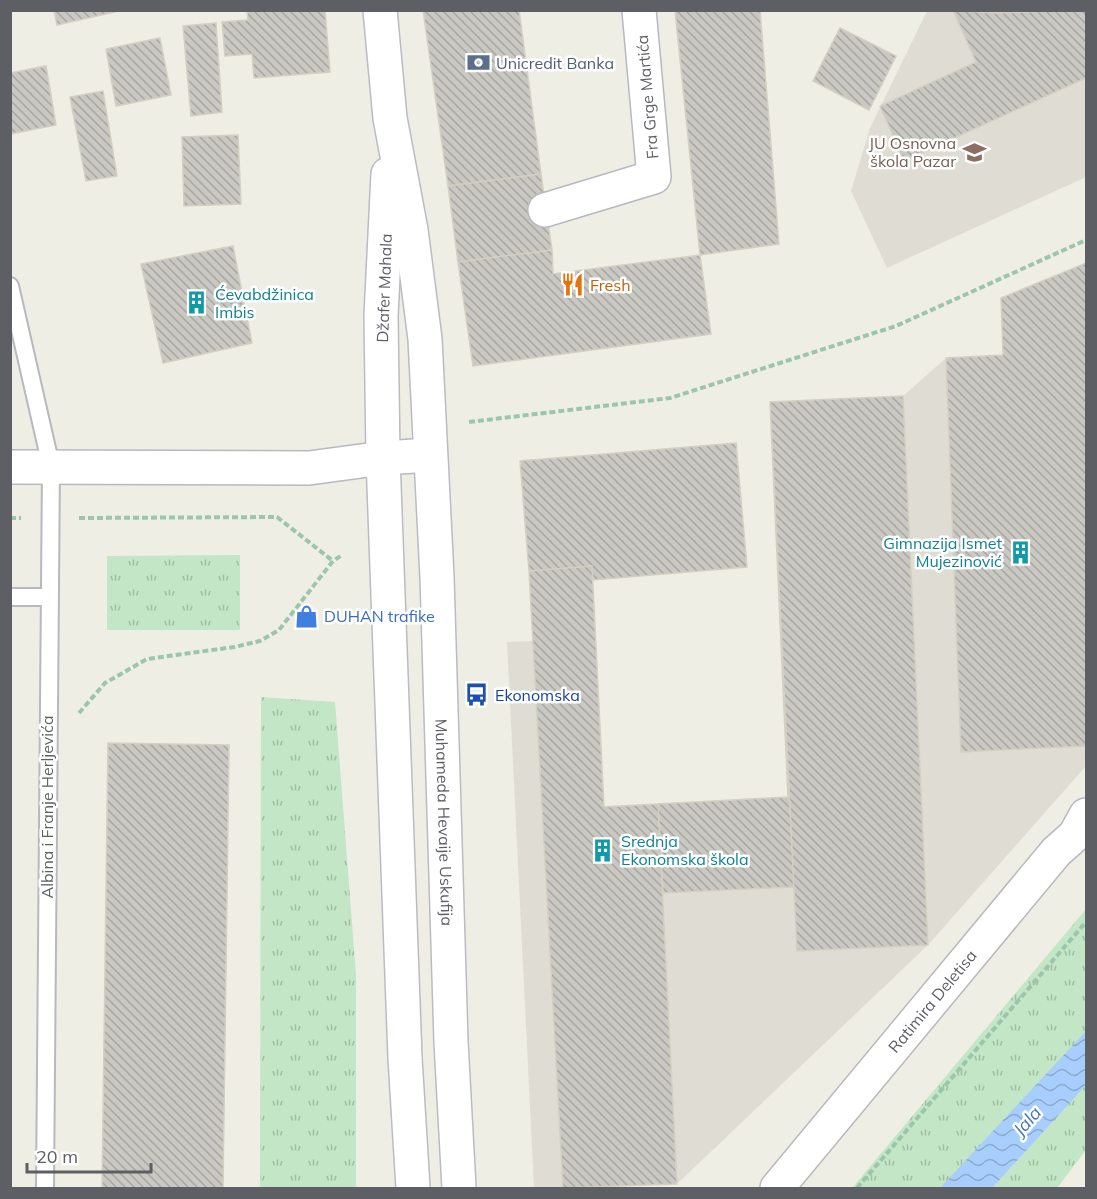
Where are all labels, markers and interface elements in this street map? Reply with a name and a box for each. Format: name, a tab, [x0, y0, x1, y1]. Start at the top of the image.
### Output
street label: Fra Grge Martića	[632, 34, 662, 160]
bank icon: Unicredit Banka	[465, 50, 491, 76]
place label: Unicredit Banka	[496, 53, 614, 73]
place label: JU Osnovna škola Pazar	[869, 133, 956, 171]
school or university icon: JU Osnovna škola Pazar	[961, 139, 987, 165]
street label: Džafer Mahala	[372, 233, 396, 343]
restaurant icon: Fresh	[559, 272, 585, 298]
place label: Fresh	[590, 275, 631, 295]
place label: Ćevabdžinica Imbis	[215, 284, 314, 322]
building icon: Ćevabdžinica Imbis	[184, 290, 210, 316]
place label: Gimnazija Ismet Mujezinović	[883, 533, 1002, 571]
building icon: Gimnazija Ismet Mujezinović	[1007, 539, 1033, 565]
shop icon: DUHAN trafike	[293, 603, 319, 629]
place label: DUHAN trafike	[324, 606, 435, 626]
bus stop icon: Ekonomska	[464, 682, 490, 708]
place label: Ekonomska	[495, 685, 580, 705]
street label: Albina i Franje Herljevića	[37, 715, 57, 899]
street label: Muhameda Hevaije Uskufija	[431, 718, 457, 926]
place label: Srednja Ekonomska škola	[621, 831, 749, 869]
building icon: Srednja Ekonomska škola	[590, 837, 616, 863]
street label: Ratimira Deletisa	[884, 946, 981, 1057]
water label: Jala	[1007, 1101, 1046, 1142]
scale bar	[27, 1136, 152, 1174]
text: 20 m	[36, 1145, 78, 1168]

